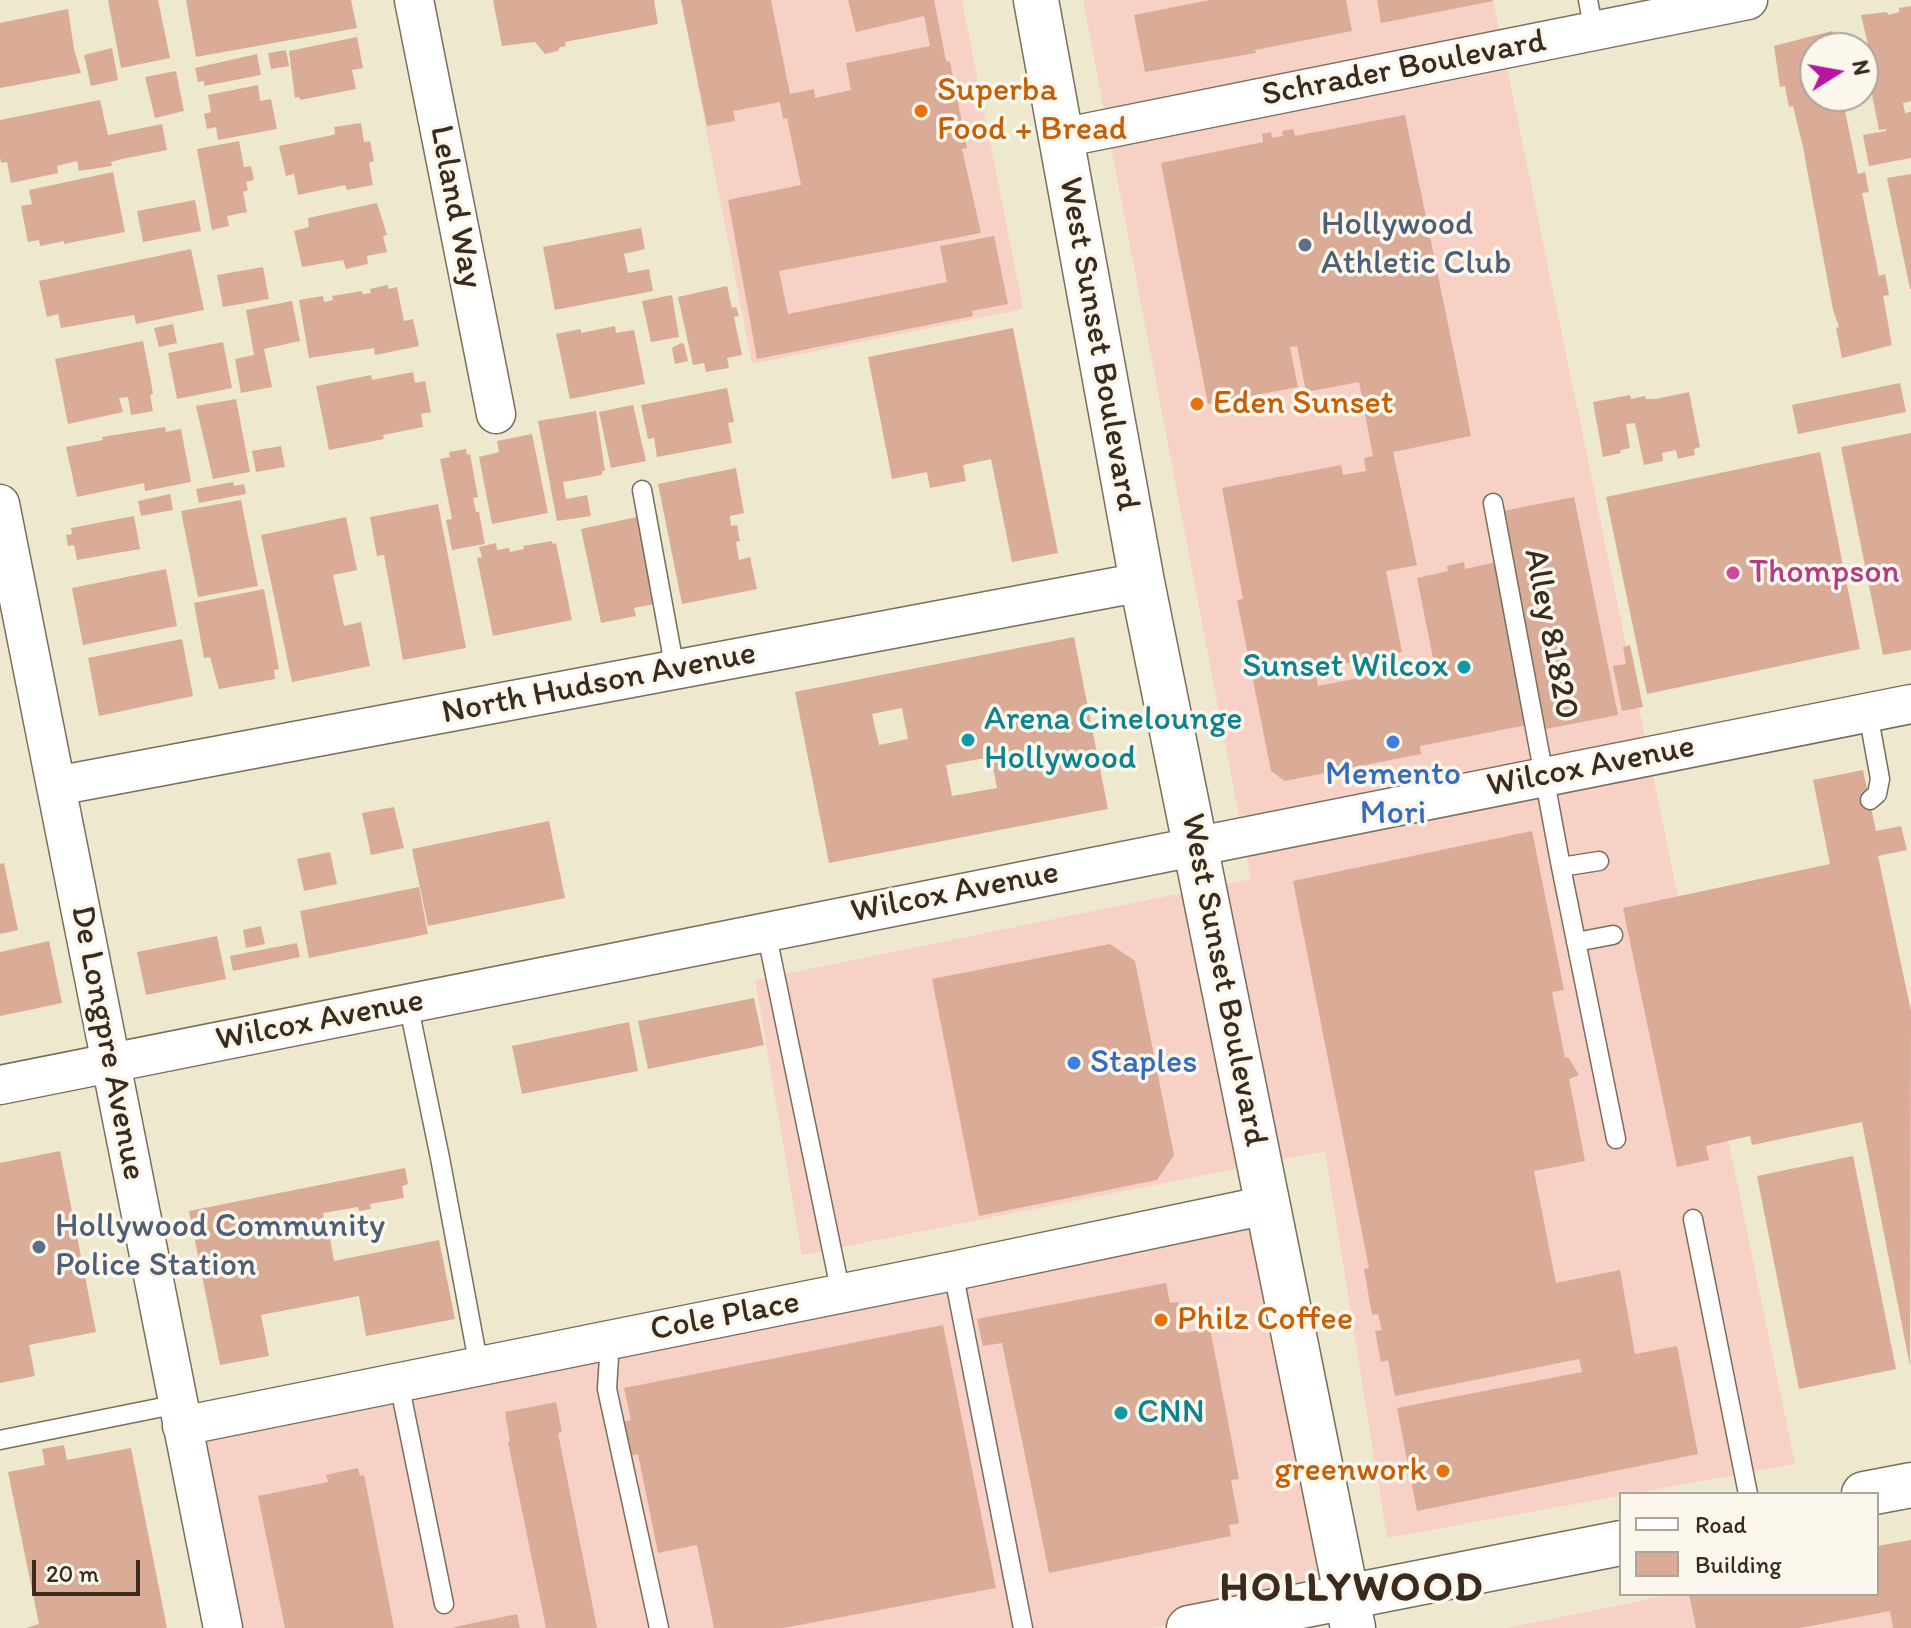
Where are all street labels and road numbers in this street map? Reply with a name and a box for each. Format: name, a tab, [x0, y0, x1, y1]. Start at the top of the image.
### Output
street label: Schrader Boulevard	[1258, 21, 1550, 117]
street label: Leland Way	[419, 122, 491, 292]
street label: West Sunset Boulevard	[1049, 174, 1147, 514]
street label: Alley 81820	[1513, 545, 1587, 723]
street label: North Hudson Avenue	[439, 634, 759, 734]
street label: Wilcox Avenue	[1484, 727, 1698, 807]
street label: West Sunset Boulevard	[1171, 810, 1275, 1150]
street label: Wilcox Avenue	[848, 853, 1062, 933]
street label: De Longpre Avenue	[60, 902, 154, 1184]
street label: Wilcox Avenue	[213, 981, 427, 1061]
street label: Cole Place	[647, 1283, 803, 1351]

